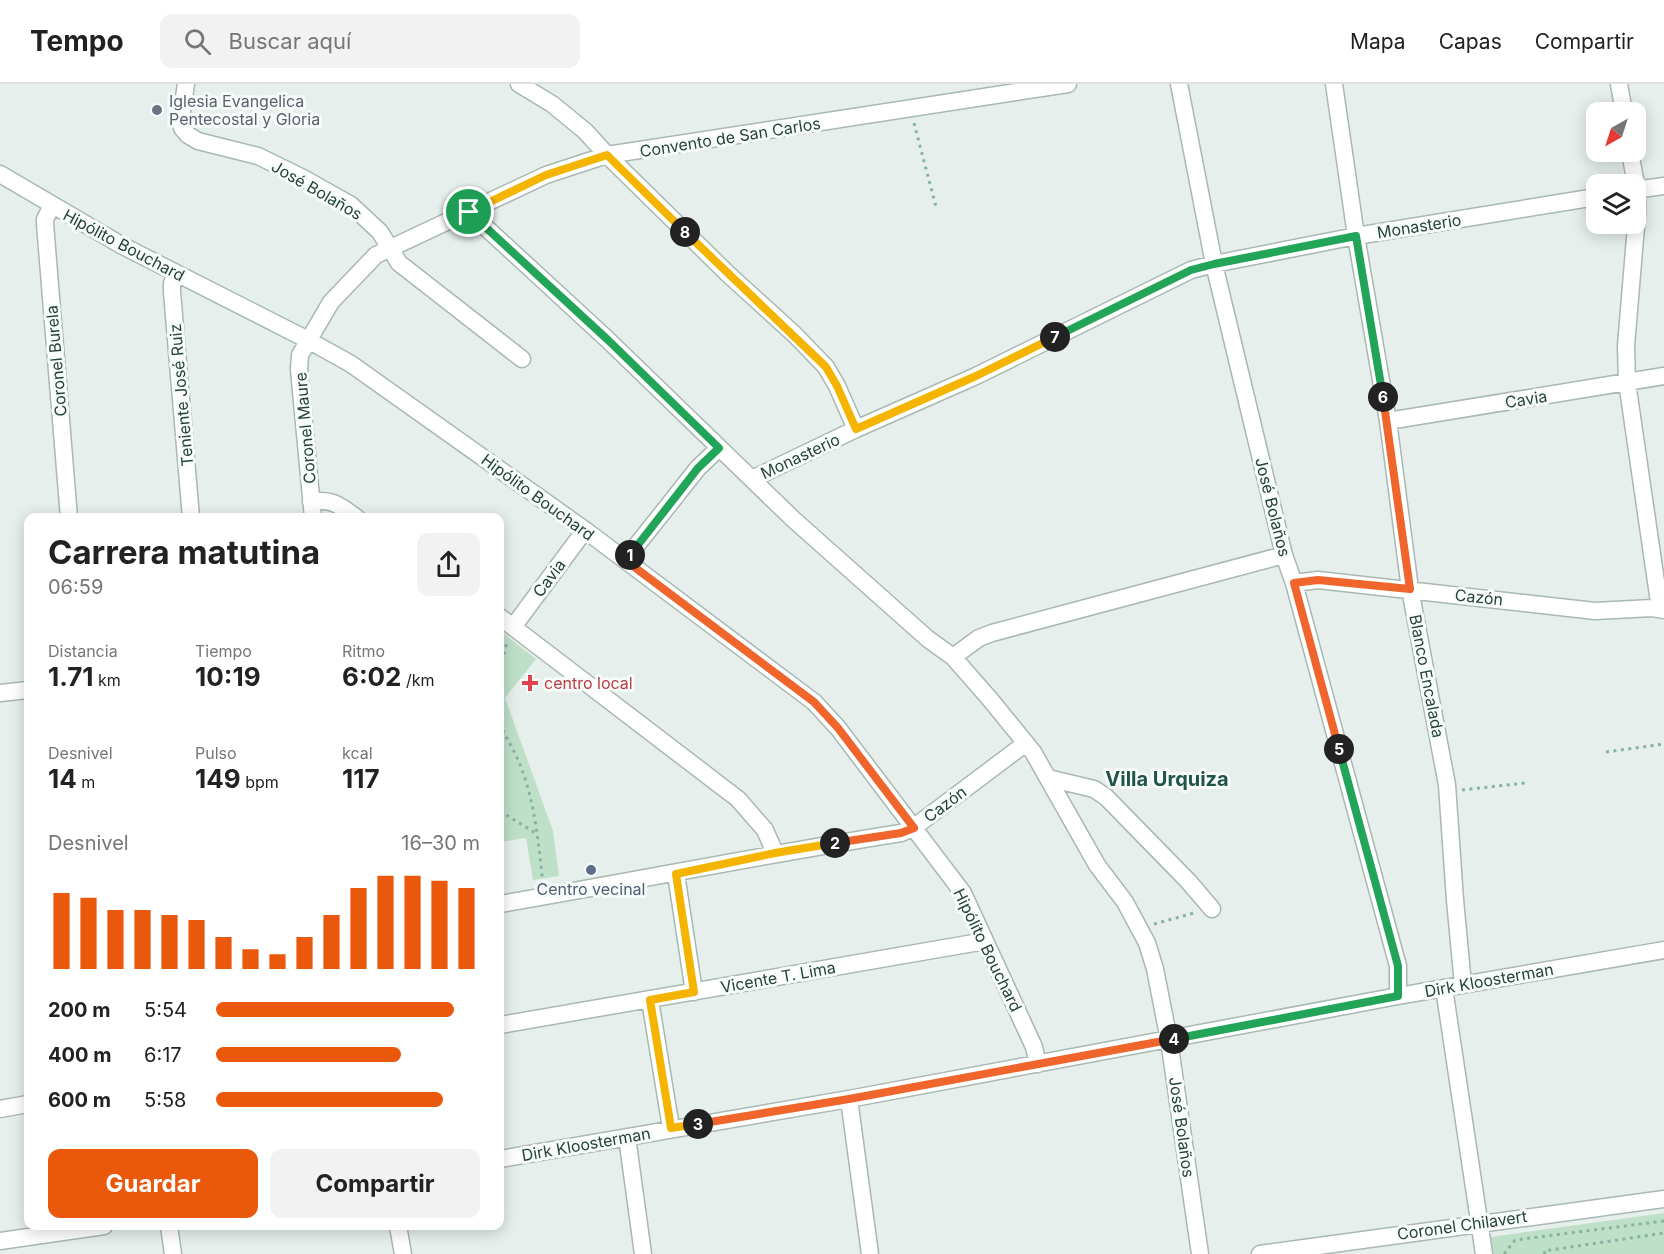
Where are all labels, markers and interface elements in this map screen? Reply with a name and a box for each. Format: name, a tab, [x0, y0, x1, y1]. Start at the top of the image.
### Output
search box	[160, 14, 580, 68]
text: Tempo	[30, 24, 124, 58]
icon: search	[181, 25, 214, 58]
text: Buscar aquí	[229, 28, 351, 54]
text: Mapa	[1350, 29, 1406, 54]
text: Capas	[1439, 29, 1502, 54]
text: Compartir	[1535, 29, 1634, 54]
place label: Iglesia Evangelica Pentecostal y Gloria	[169, 91, 320, 129]
north arrow	[1586, 102, 1646, 162]
map controls	[1586, 102, 1646, 234]
marker: Iglesia Evangelica Pentecostal y Gloria	[150, 103, 164, 117]
street label: Convento de San Carlos	[638, 113, 822, 161]
street label: José Bolaños	[268, 156, 366, 224]
button: layers	[1586, 174, 1646, 234]
pin	[443, 186, 494, 237]
icon: arrive	[452, 195, 485, 228]
street label: Hipólito Bouchard	[60, 205, 188, 285]
street label: Monasterio	[1375, 209, 1463, 243]
pin: 8	[670, 217, 700, 247]
text: 8	[680, 222, 690, 242]
street label: Coronel Burela	[41, 305, 71, 417]
pin: 7	[1040, 322, 1070, 352]
street label: Teniente José Ruiz	[165, 323, 197, 467]
text: 7	[1050, 327, 1060, 347]
street label: Coronel Maure	[290, 371, 320, 485]
pin: 6	[1368, 382, 1398, 412]
street label: Cavia	[1504, 386, 1548, 412]
text: 6	[1378, 387, 1388, 407]
street label: Monasterio	[757, 429, 843, 483]
street label: Hipólito Bouchard	[478, 449, 598, 545]
street label: José Bolaños	[1251, 455, 1295, 559]
text: Carrera matutina	[48, 532, 320, 572]
button: share	[417, 533, 480, 596]
pin: 1	[615, 540, 645, 570]
text: 1	[627, 545, 633, 565]
street label: Cavia	[528, 555, 570, 601]
text: 06:59	[48, 575, 103, 599]
street label: Cazón	[1454, 585, 1504, 609]
street label: Blanco Encalada	[1405, 613, 1449, 739]
text: Distancia	[48, 641, 118, 661]
text: Tiempo	[195, 641, 252, 661]
text: Ritmo	[342, 641, 385, 661]
text: 1.71	[48, 661, 94, 692]
text: 10:19	[195, 661, 261, 692]
text: 6:02	[342, 661, 401, 692]
text: km	[94, 670, 121, 690]
text: /km	[401, 670, 435, 690]
place label: centro local	[544, 673, 633, 693]
marker: centro local	[521, 674, 539, 692]
pin: 5	[1324, 734, 1354, 764]
text: 5	[1334, 739, 1344, 759]
text: Desnivel	[48, 743, 113, 763]
text: Pulso	[195, 743, 237, 763]
text: kcal	[342, 743, 373, 763]
text: 14	[48, 763, 77, 794]
text: 149	[195, 763, 241, 794]
text: 117	[342, 763, 380, 794]
district label: Villa Urquiza	[1105, 767, 1229, 791]
text: m	[77, 772, 95, 792]
text: bpm	[241, 772, 279, 792]
street label: Cazón	[920, 781, 970, 827]
pin: 2	[820, 828, 850, 858]
text: Desnivel	[48, 831, 129, 855]
text: 16–30 m	[401, 831, 480, 855]
text: 2	[830, 833, 840, 853]
marker: Centro vecinal	[584, 863, 598, 877]
place label: Centro vecinal	[537, 879, 645, 899]
street label: Hipólito Bouchard	[949, 885, 1027, 1015]
street label: Vicente T. Lima	[719, 957, 837, 997]
street label: Dirk Kloosterman	[1423, 959, 1555, 1001]
text: 200 m	[48, 998, 111, 1022]
text: 5:54	[144, 998, 187, 1022]
pin: 4	[1159, 1024, 1189, 1054]
text: 4	[1169, 1029, 1179, 1049]
text: 400 m	[48, 1043, 112, 1067]
text: 6:17	[144, 1043, 182, 1067]
street label: José Bolaños	[1165, 1075, 1199, 1179]
text: 600 m	[48, 1088, 111, 1112]
text: 5:58	[144, 1088, 186, 1112]
pin: 3	[683, 1109, 713, 1139]
text: 3	[693, 1114, 703, 1134]
street label: Dirk Kloosterman	[520, 1123, 652, 1165]
button: Guardar	[48, 1149, 258, 1218]
button: Compartir	[270, 1149, 480, 1218]
street label: Coronel Chilavert	[1396, 1206, 1528, 1244]

